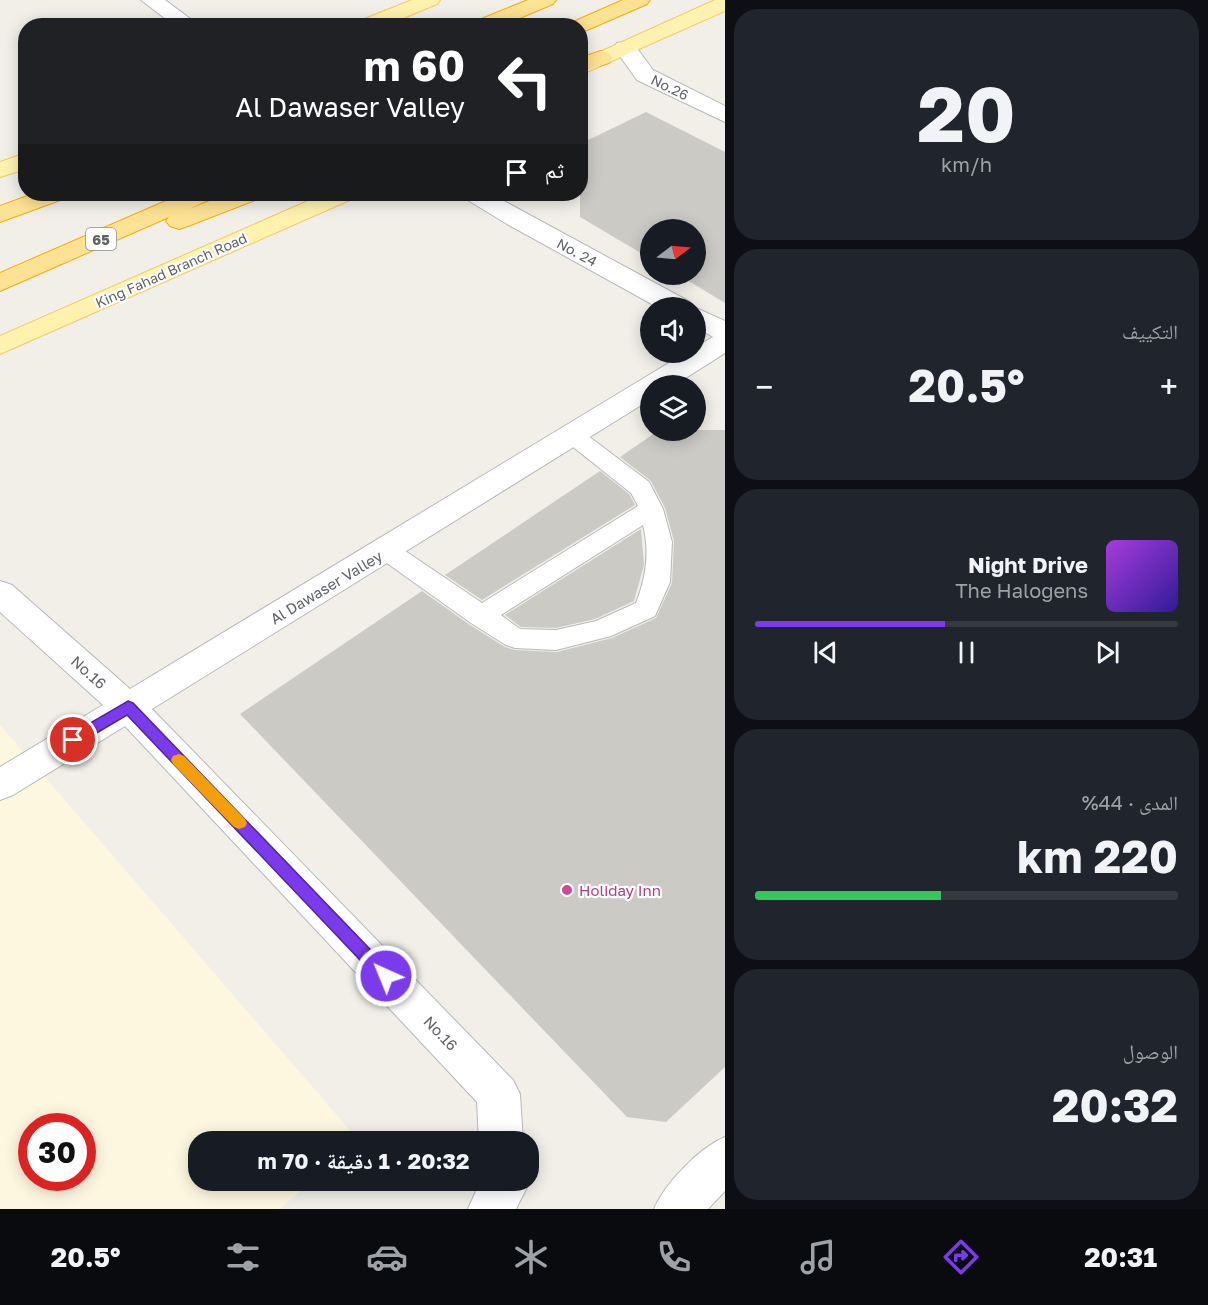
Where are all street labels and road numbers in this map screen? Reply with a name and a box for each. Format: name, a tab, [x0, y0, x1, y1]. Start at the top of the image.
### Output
street label: No.26	[648, 71, 692, 103]
road number: 65	[86, 228, 116, 250]
street label: King Fahad Branch Road	[93, 229, 249, 311]
street label: No. 24	[554, 234, 600, 270]
street label: Al Dawaser Valley	[267, 546, 386, 628]
street label: No.16	[68, 652, 110, 692]
street label: No.16	[420, 1012, 462, 1054]

